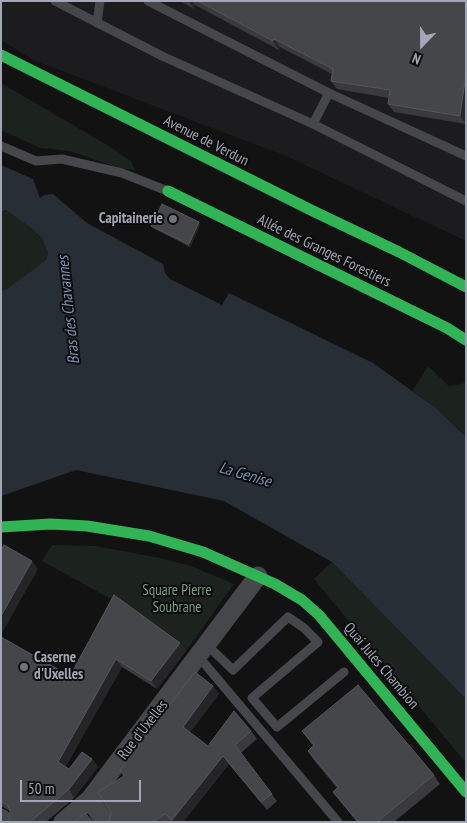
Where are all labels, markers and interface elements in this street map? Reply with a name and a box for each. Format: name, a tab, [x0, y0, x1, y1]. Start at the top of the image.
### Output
north arrow	[397, 20, 447, 70]
text: N	[410, 49, 423, 69]
street label: Avenue de Verdun	[160, 112, 252, 170]
place label: Capitainerie	[99, 210, 163, 228]
street label: Allée des Granges Forestiers	[254, 211, 394, 291]
marker: Capitainerie	[167, 213, 179, 225]
water label: Bras des Chavannes	[54, 255, 84, 365]
water label: La Genise	[217, 458, 273, 492]
park label: Square Pierre Soubrane	[142, 582, 212, 617]
street label: Quai Jules Chambion	[340, 619, 422, 713]
place label: Caserne d'Uxelles	[34, 649, 83, 684]
marker: Caserne d'Uxelles	[18, 661, 30, 673]
street label: Rue d'Uxelles	[114, 697, 172, 763]
scale bar	[22, 770, 144, 802]
text: 50 m	[28, 779, 54, 798]

